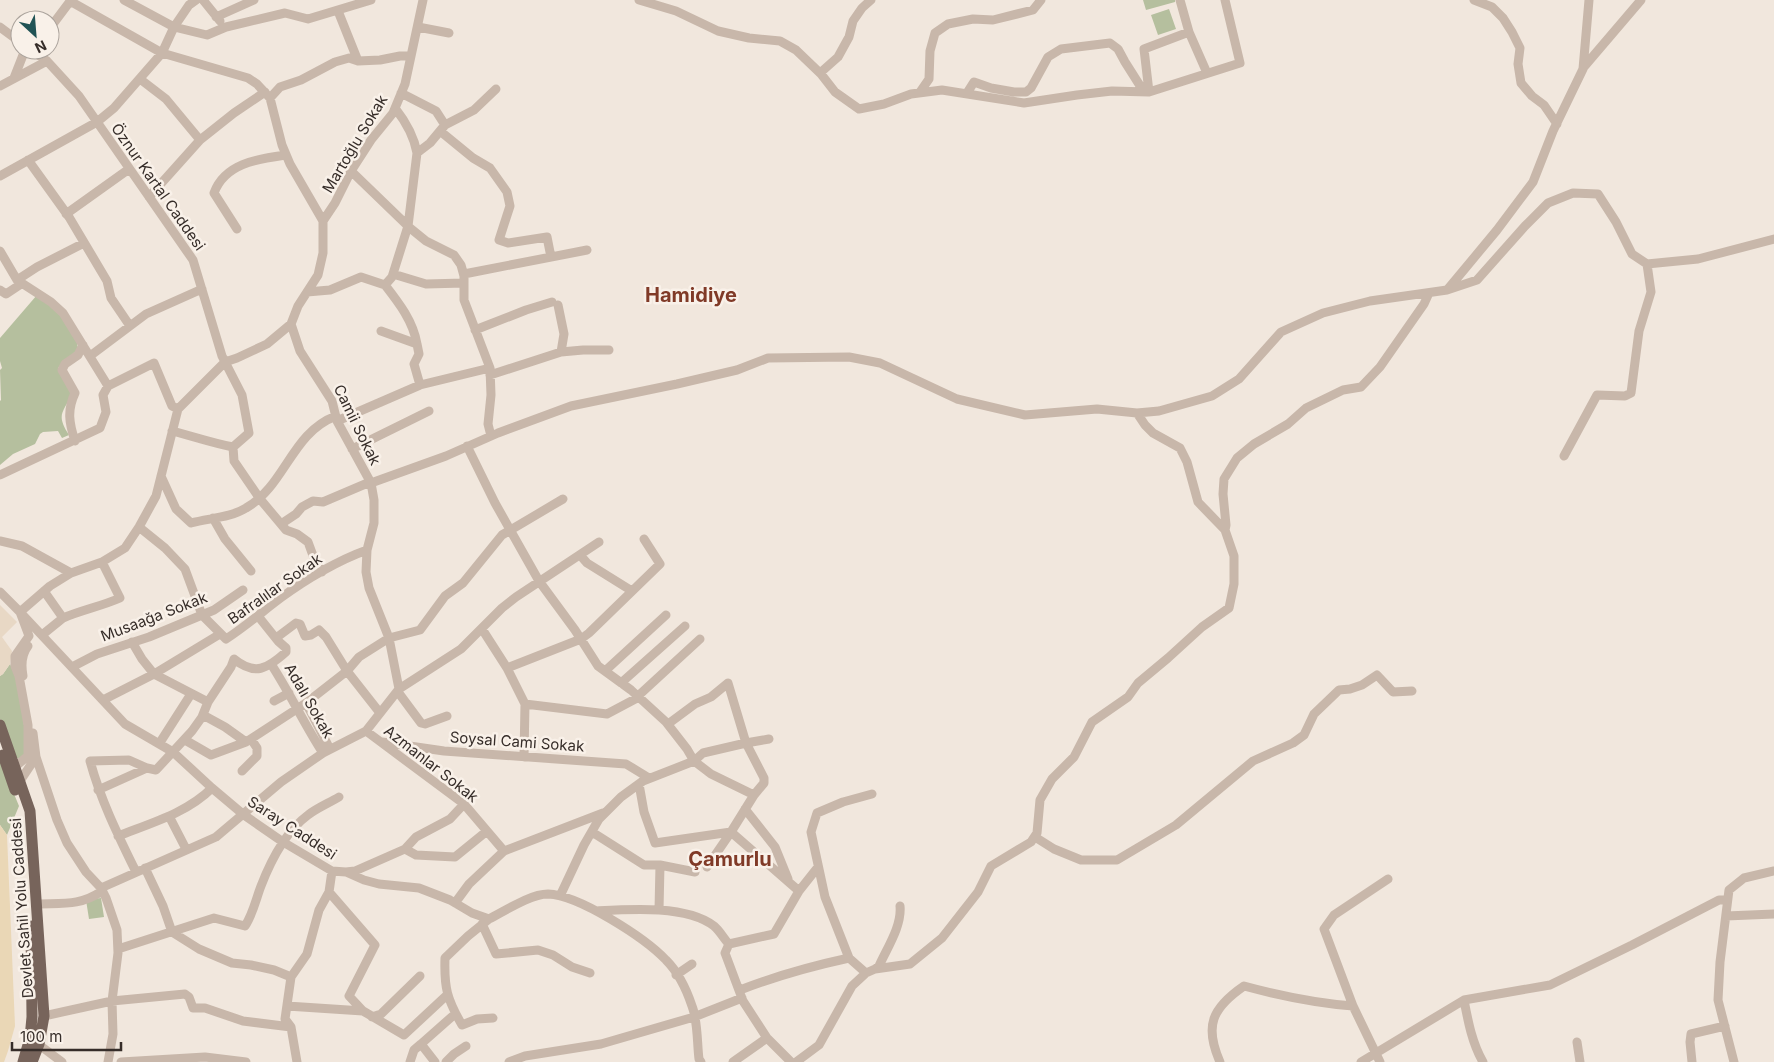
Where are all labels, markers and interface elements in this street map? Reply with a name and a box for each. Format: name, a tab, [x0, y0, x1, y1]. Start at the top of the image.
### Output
north arrow	[10, 10, 60, 60]
text: N	[32, 37, 49, 57]
street label: Martoğlu Sokak	[318, 91, 392, 196]
street label: Öznur Kartal Caddesi	[107, 119, 210, 254]
district label: Hamidiye	[645, 283, 737, 307]
street label: Camii Sokak	[330, 381, 386, 469]
street label: Bafralılar Sokak	[224, 549, 326, 628]
street label: Musaağa Sokak	[98, 587, 210, 646]
street label: Adalı Sokak	[280, 660, 339, 742]
street label: Azmanlar Sokak	[380, 721, 483, 807]
street label: Soysal Cami Sokak	[449, 727, 586, 756]
street label: Saray Caddesi	[244, 792, 340, 863]
street label: Devlet Sahil Yolu Caddesi	[6, 817, 37, 999]
district label: Çamurlu	[688, 847, 772, 871]
scale bar	[12, 1020, 121, 1052]
text: 100 m	[20, 1027, 62, 1046]

